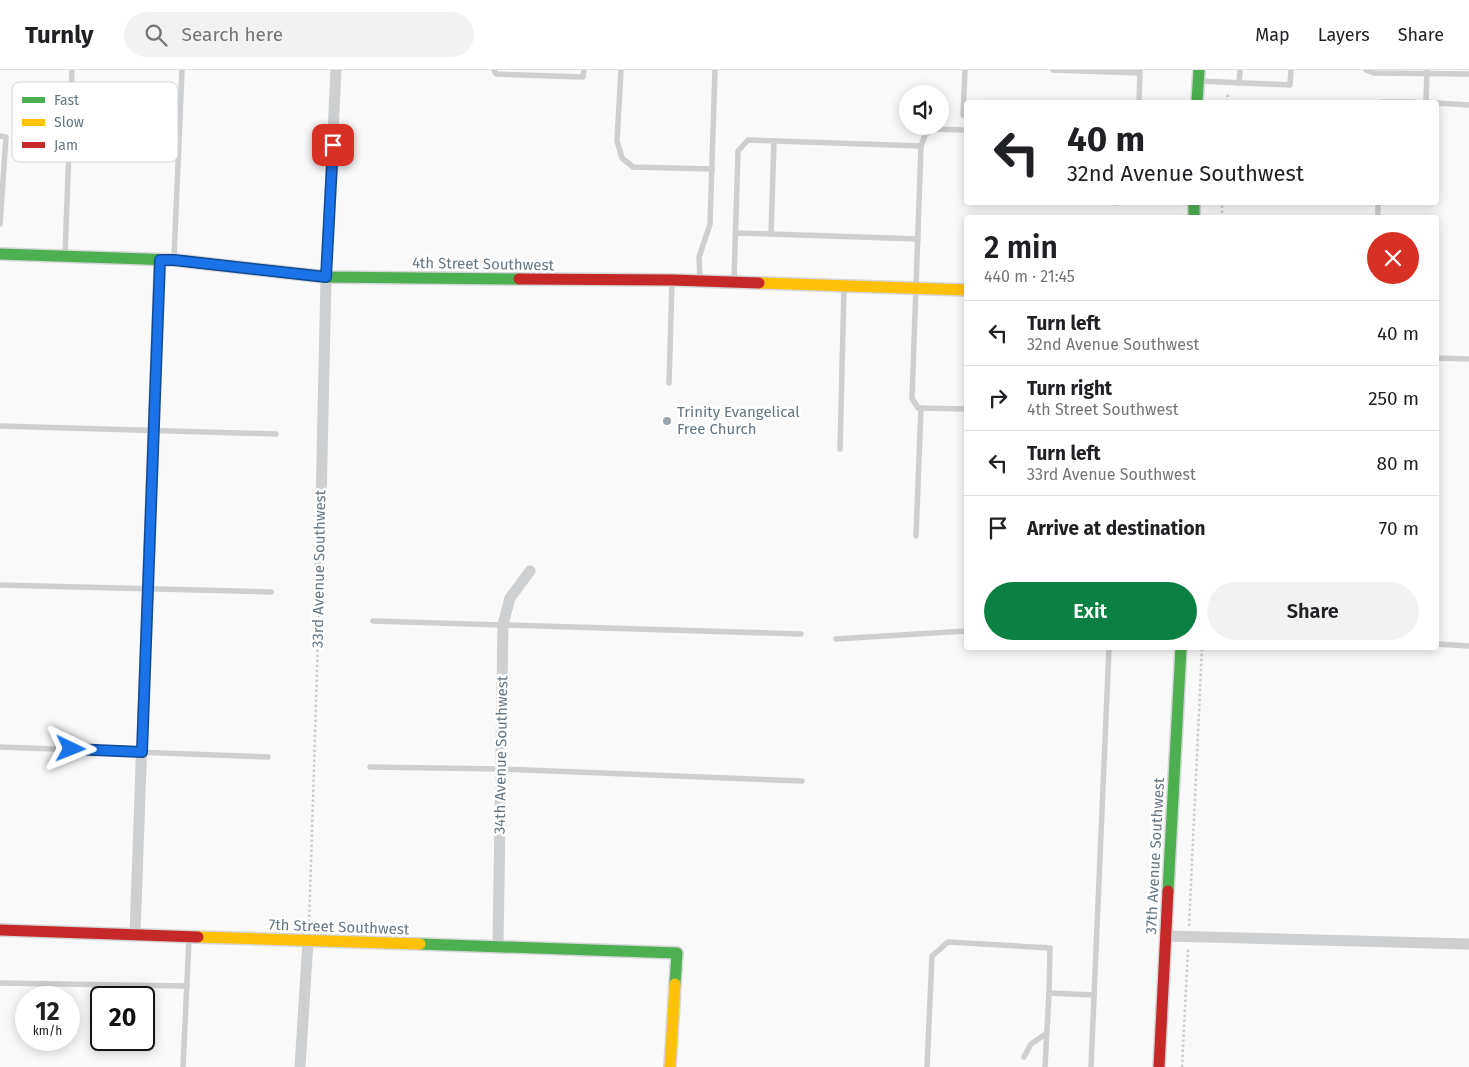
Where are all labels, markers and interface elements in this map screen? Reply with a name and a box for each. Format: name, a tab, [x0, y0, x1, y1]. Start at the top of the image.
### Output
search box	[124, 12, 474, 57]
text: Turnly	[25, 21, 94, 49]
icon: search	[142, 21, 170, 49]
text: Search here	[182, 23, 283, 46]
text: Map	[1255, 24, 1290, 46]
text: Layers	[1318, 24, 1370, 46]
text: Share	[1398, 24, 1444, 46]
legend	[12, 82, 178, 162]
map controls	[899, 85, 949, 135]
button: sound	[899, 85, 949, 135]
text: Fast	[54, 92, 80, 109]
text: Slow	[54, 114, 84, 131]
text: 40 m	[1067, 118, 1145, 160]
icon: left	[984, 120, 1049, 185]
pin	[312, 124, 354, 166]
icon: arrive	[319, 131, 347, 159]
text: Jam	[54, 137, 78, 154]
text: 32nd Avenue Southwest	[1067, 160, 1304, 187]
text: 2 min	[984, 230, 1058, 266]
button: close	[1367, 232, 1419, 284]
street label: 4th Street Southwest	[412, 254, 555, 274]
text: 440 m · 21:45	[984, 267, 1075, 286]
text: Turn left	[1027, 312, 1101, 335]
icon: left	[984, 319, 1012, 347]
text: 40 m	[1377, 322, 1419, 345]
text: 32nd Avenue Southwest	[1027, 335, 1199, 354]
text: Turn right	[1027, 377, 1112, 400]
icon: right	[984, 384, 1012, 412]
text: 250 m	[1368, 387, 1419, 410]
text: 4th Street Southwest	[1027, 400, 1179, 419]
place label: Trinity Evangelical Free Church	[677, 403, 800, 438]
marker: Trinity Evangelical Free Church	[661, 415, 673, 427]
text: Turn left	[1027, 442, 1101, 465]
icon: left	[984, 449, 1012, 477]
text: 80 m	[1377, 452, 1419, 475]
text: 33rd Avenue Southwest	[1027, 465, 1196, 484]
street label: 33rd Avenue Southwest	[309, 489, 329, 648]
icon: arrive	[984, 514, 1012, 542]
text: Arrive at destination	[1027, 517, 1206, 540]
text: 70 m	[1379, 517, 1419, 540]
button: Exit	[984, 582, 1197, 640]
button: Share	[1207, 582, 1419, 640]
street label: 34th Avenue Southwest	[491, 675, 511, 834]
position arrow	[44, 722, 96, 774]
street label: 37th Avenue Southwest	[1142, 776, 1168, 935]
street label: 7th Street Southwest	[268, 916, 410, 938]
speed limit sign: 20	[90, 986, 155, 1051]
text: 12	[35, 997, 60, 1027]
text: km/h	[33, 1024, 62, 1038]

